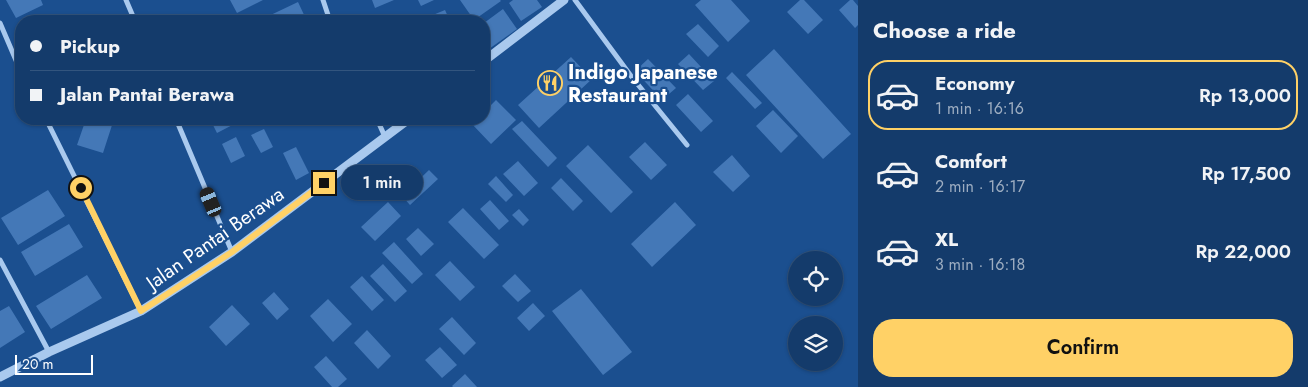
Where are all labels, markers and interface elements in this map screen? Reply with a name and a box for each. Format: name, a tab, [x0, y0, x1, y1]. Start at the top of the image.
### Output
text: Choose a ride	[873, 14, 1016, 46]
text: Pickup	[60, 33, 120, 60]
place label: Indigo Japanese Restaurant	[568, 58, 718, 110]
restaurant icon: Indigo Japanese Restaurant	[537, 70, 563, 96]
text: Economy	[935, 70, 1015, 97]
icon: car	[875, 73, 920, 118]
text: Jalan Pantai Berawa	[60, 81, 234, 108]
text: Rp 13,000	[1199, 82, 1291, 109]
text: 1 min · 16:16	[935, 97, 1024, 120]
text: Comfort	[935, 148, 1007, 175]
icon: car	[875, 151, 920, 196]
text: Rp 17,500	[1201, 160, 1291, 187]
callout: 1 min	[342, 166, 424, 200]
text: 1 min	[363, 171, 401, 194]
route end	[313, 172, 335, 194]
text: 2 min · 16:17	[935, 175, 1025, 198]
route start	[70, 177, 92, 199]
street label: Jalan Pantai Berawa	[138, 180, 290, 299]
car	[198, 185, 223, 219]
text: XL	[935, 226, 958, 253]
icon: car	[875, 229, 920, 274]
text: Rp 22,000	[1195, 238, 1291, 265]
map controls	[788, 251, 843, 371]
button: locate	[788, 251, 843, 306]
text: 3 min · 16:18	[935, 253, 1025, 276]
button: layers	[788, 316, 843, 371]
button: Confirm	[873, 319, 1293, 377]
scale bar	[15, 352, 92, 375]
text: 20 m	[22, 354, 54, 374]

